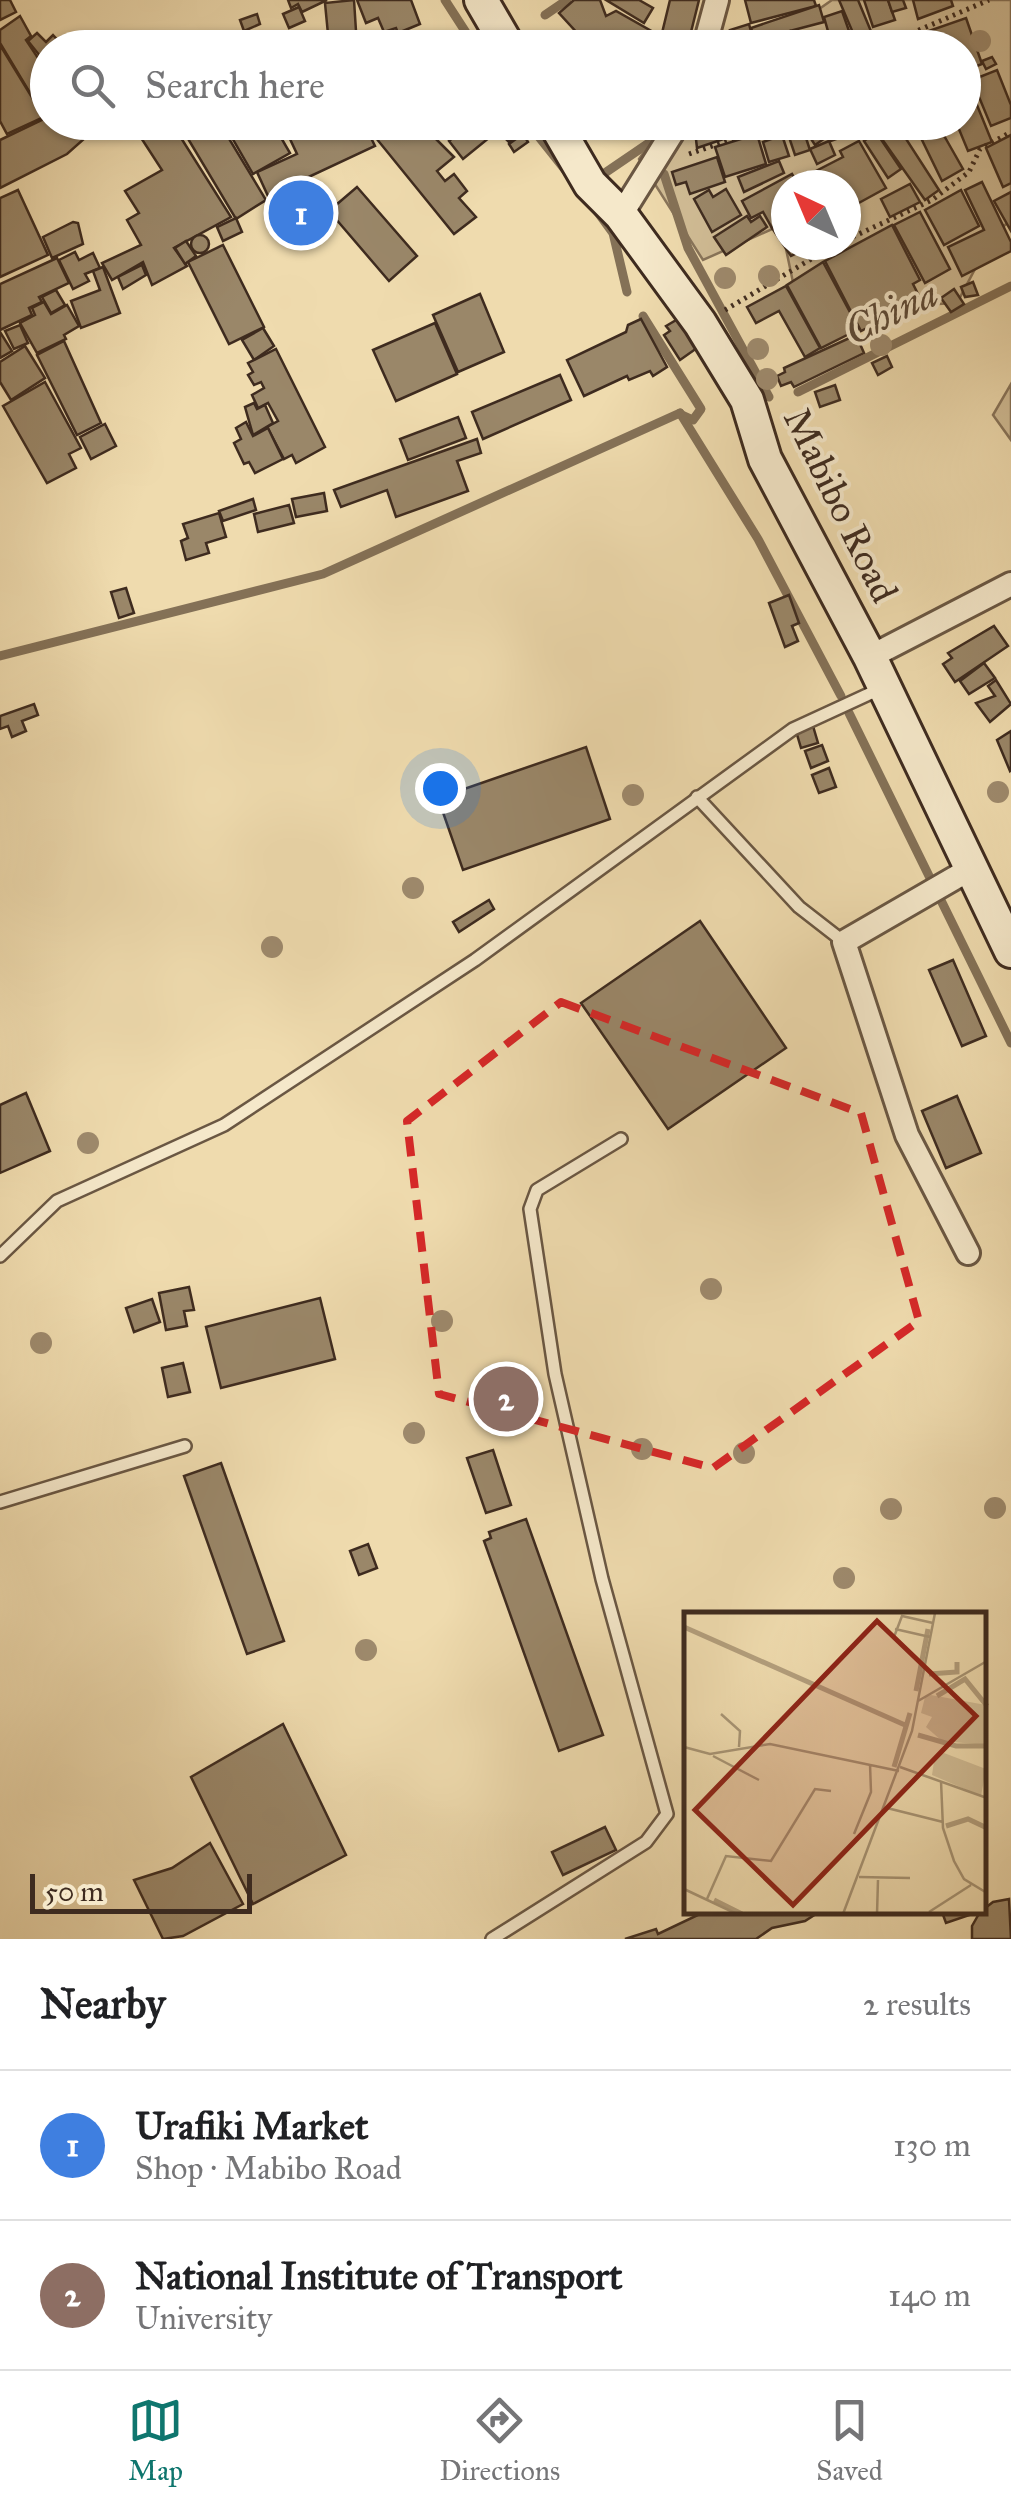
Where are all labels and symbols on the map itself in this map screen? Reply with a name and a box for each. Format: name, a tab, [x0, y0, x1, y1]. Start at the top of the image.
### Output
north arrow	[771, 170, 861, 260]
pin: 1	[268, 176, 334, 250]
water label: China	[836, 269, 946, 355]
street label: Mabibo Road	[774, 400, 908, 610]
your location	[415, 763, 466, 814]
pin: 2	[474, 1362, 538, 1436]
inset map	[684, 1612, 986, 1914]
scale bar	[30, 1869, 252, 1914]

